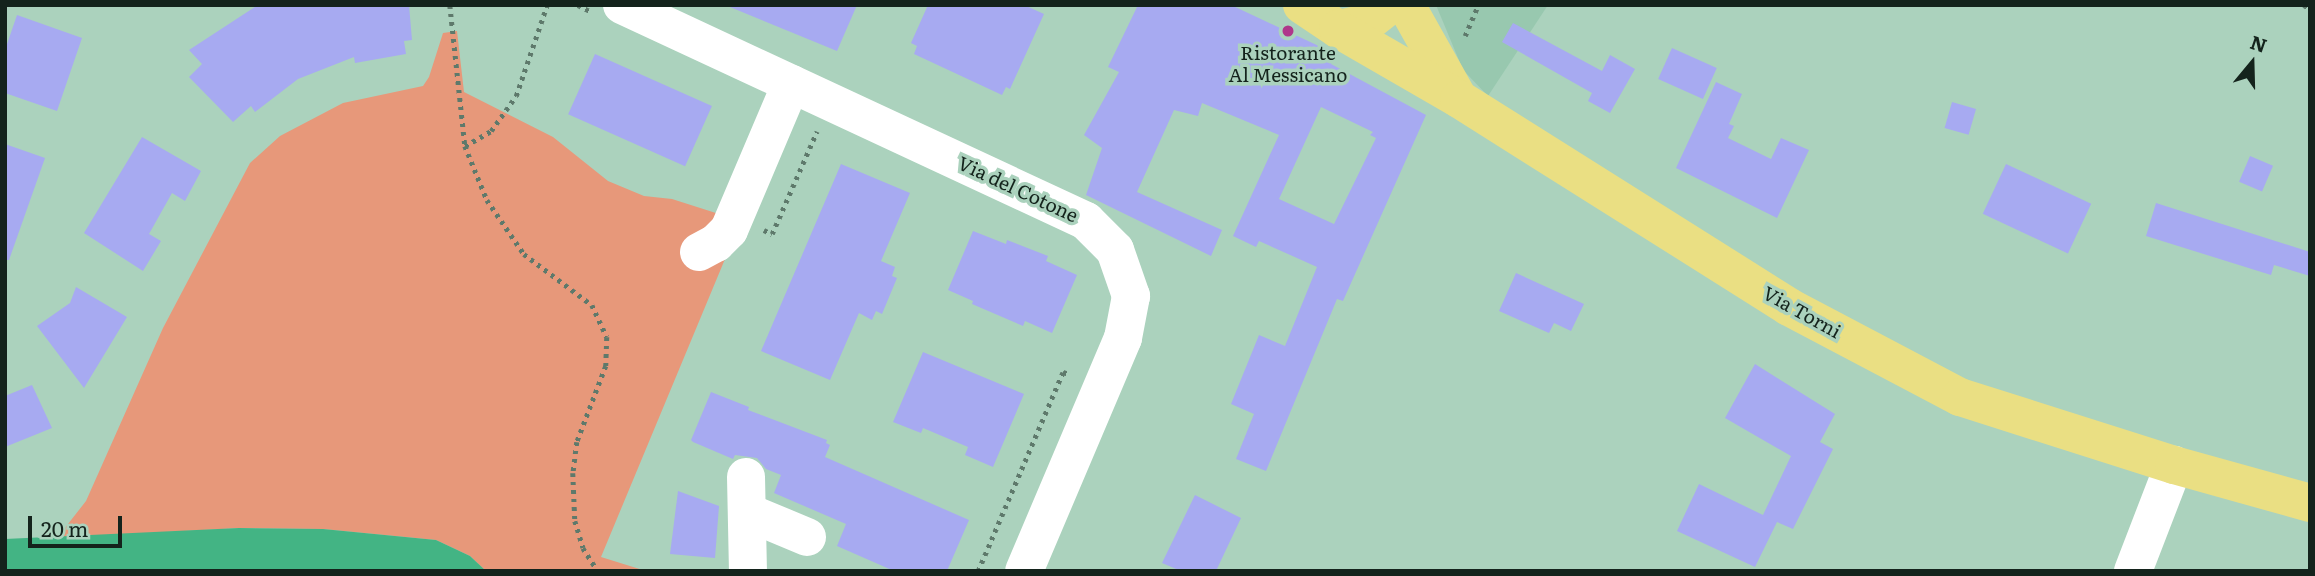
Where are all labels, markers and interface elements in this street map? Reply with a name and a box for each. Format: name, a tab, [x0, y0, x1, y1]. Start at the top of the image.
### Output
marker: Ristorante Al Messicano	[1280, 23, 1296, 39]
text: N	[2247, 27, 2271, 59]
north arrow	[2217, 28, 2287, 98]
place label: Ristorante Al Messicano	[1228, 42, 1348, 86]
street label: Via del Cotone	[954, 151, 1082, 227]
street label: Via Torni	[1759, 281, 1845, 343]
scale bar	[32, 503, 126, 546]
text: 20 m	[41, 512, 88, 543]

